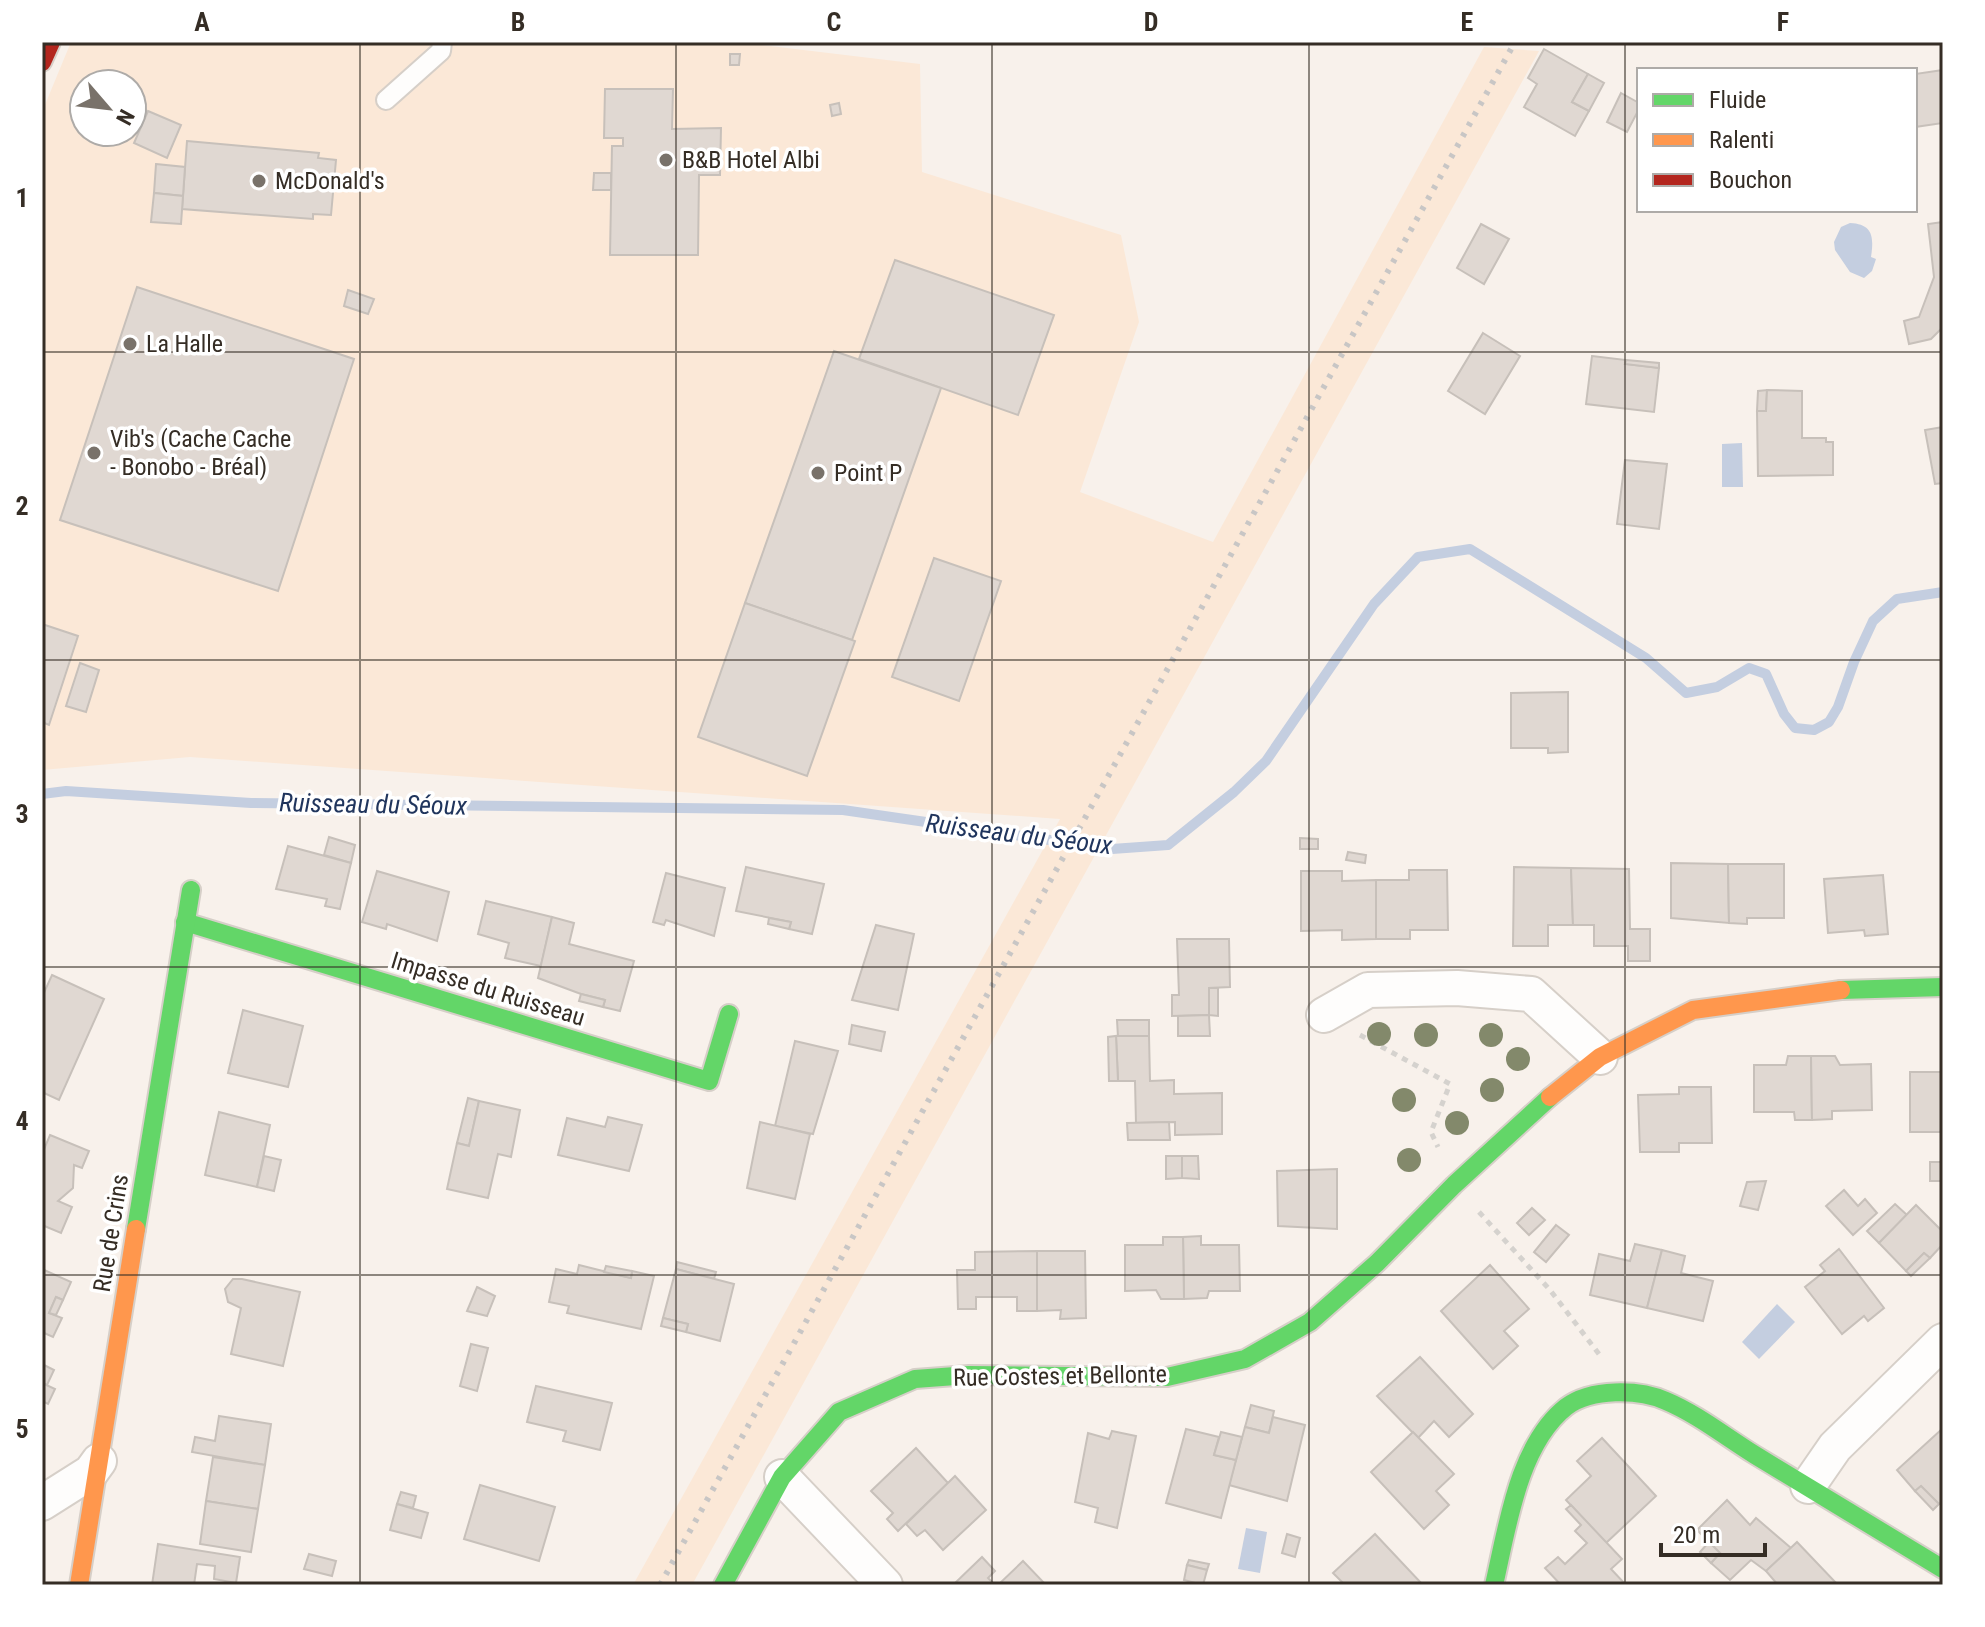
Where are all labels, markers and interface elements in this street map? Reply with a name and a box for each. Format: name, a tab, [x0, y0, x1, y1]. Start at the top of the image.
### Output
text: A	[194, 7, 210, 37]
text: B	[511, 7, 525, 37]
text: C	[827, 7, 842, 37]
text: D	[1144, 7, 1158, 37]
text: E	[1461, 7, 1474, 37]
text: F	[1777, 7, 1789, 37]
north arrow	[68, 68, 148, 148]
legend	[1637, 68, 1917, 212]
text: Fluide	[1709, 86, 1766, 114]
text: N	[111, 105, 139, 129]
text: Ralenti	[1709, 126, 1774, 154]
place label: B&B Hotel Albi	[682, 146, 820, 174]
marker: B&B Hotel Albi	[657, 151, 675, 169]
text: Bouchon	[1709, 166, 1792, 194]
place label: McDonald's	[275, 167, 385, 195]
marker: McDonald's	[250, 172, 268, 190]
text: 1	[15, 183, 29, 213]
place label: La Halle	[146, 330, 223, 358]
marker: La Halle	[121, 335, 139, 353]
place label: Vib's (Cache Cache - Bonobo - Bréal)	[110, 425, 291, 481]
marker: Vib's (Cache Cache - Bonobo - Bréal)	[85, 444, 103, 462]
place label: Point P	[834, 459, 902, 487]
marker: Point P	[809, 464, 827, 482]
text: 2	[15, 491, 29, 521]
water label: Ruisseau du Séoux	[279, 787, 468, 821]
text: 3	[15, 799, 29, 829]
water label: Ruisseau du Séoux	[924, 808, 1115, 860]
street label: Impasse du Ruisseau	[388, 946, 588, 1032]
text: 4	[15, 1106, 29, 1136]
street label: Rue de Crins	[88, 1172, 134, 1294]
street label: Rue Costes et Bellonte	[953, 1360, 1167, 1392]
text: 5	[15, 1414, 29, 1444]
scale bar	[1661, 1507, 1765, 1557]
text: 20 m	[1673, 1521, 1720, 1549]

